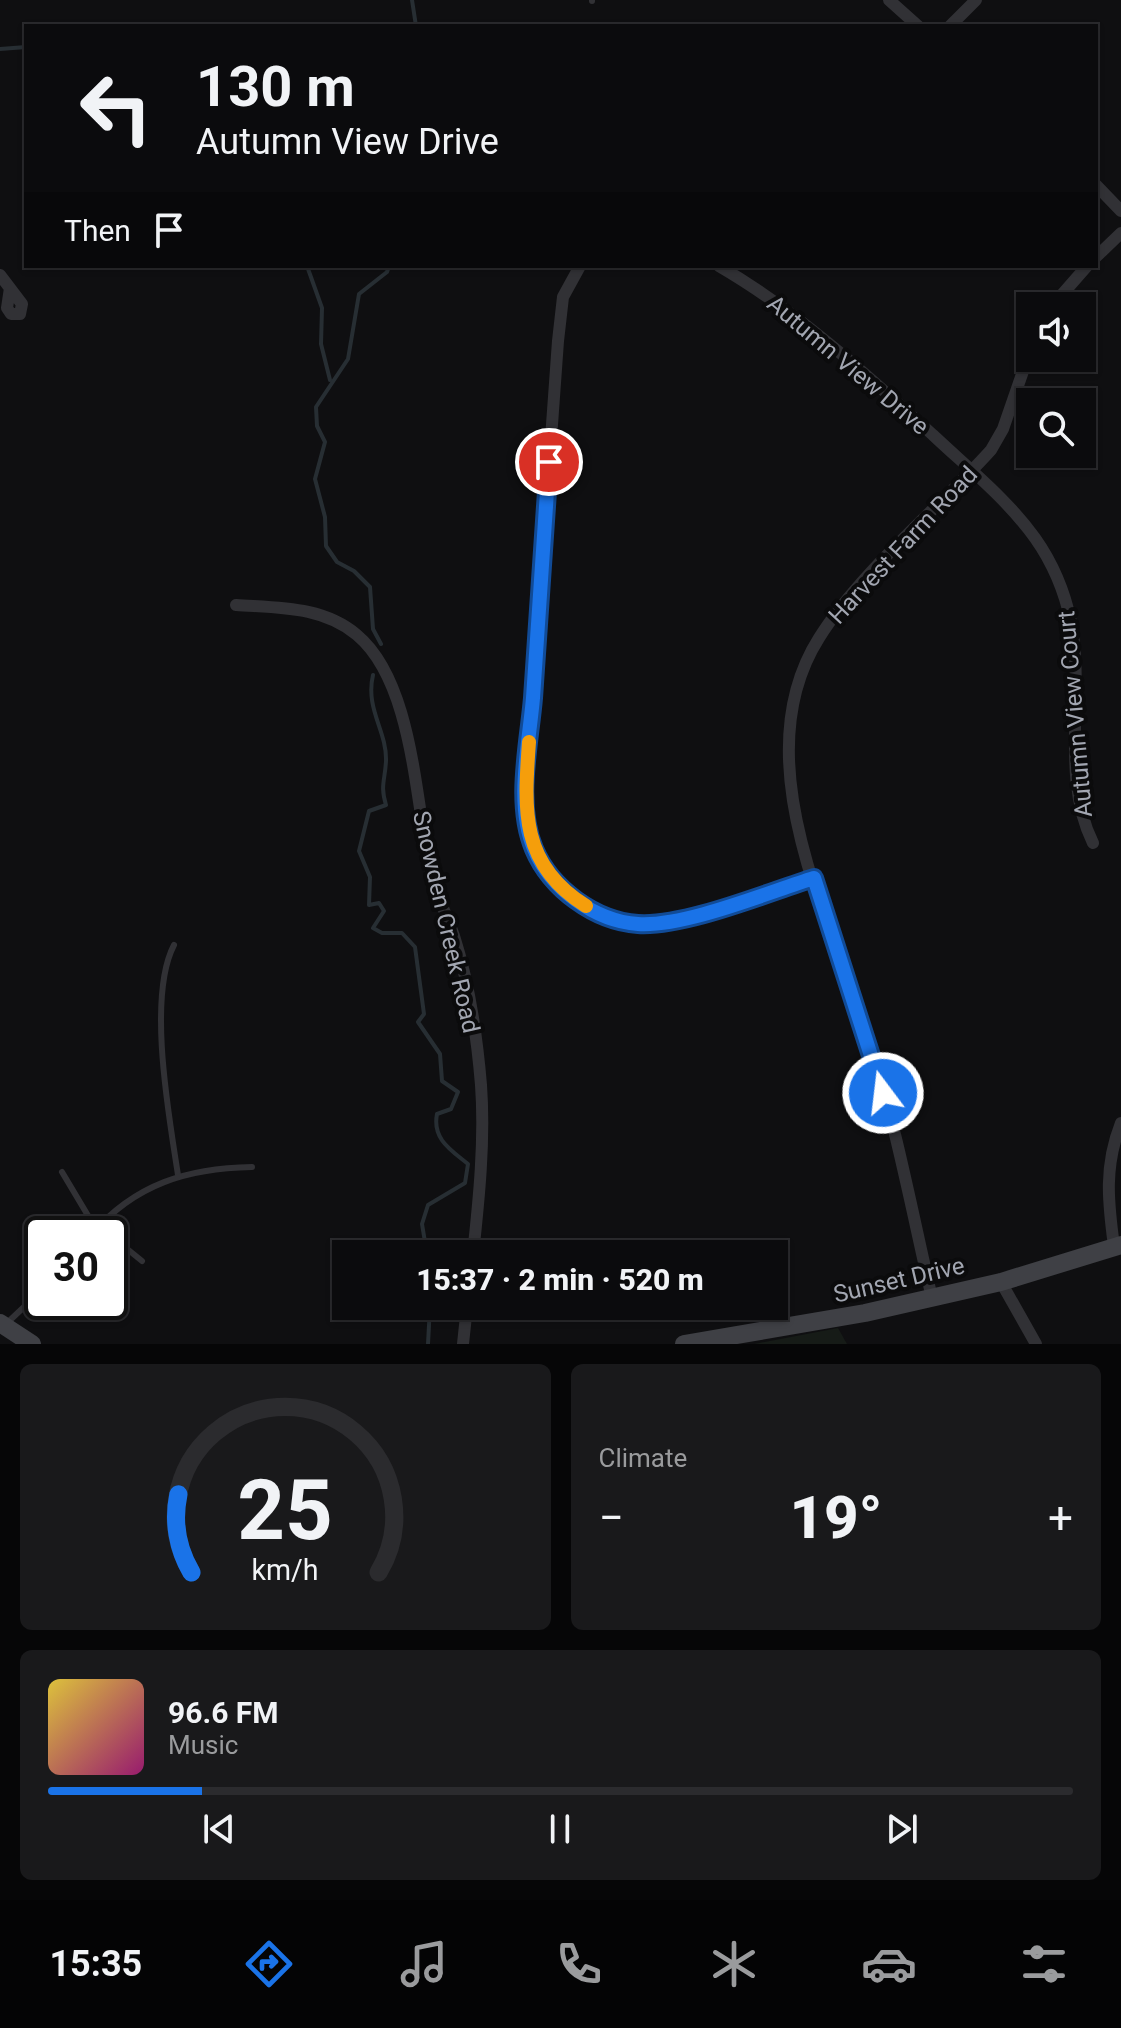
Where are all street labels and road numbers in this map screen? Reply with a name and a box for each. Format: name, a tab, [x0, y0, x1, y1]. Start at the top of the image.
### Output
street label: Autumn View Drive	[762, 289, 934, 441]
street label: Harvest Farm Road	[823, 460, 983, 630]
street label: Autumn View Court	[1052, 610, 1098, 818]
street label: Snowden Creek Road	[407, 808, 485, 1036]
street label: Sunset Drive	[831, 1251, 967, 1309]

